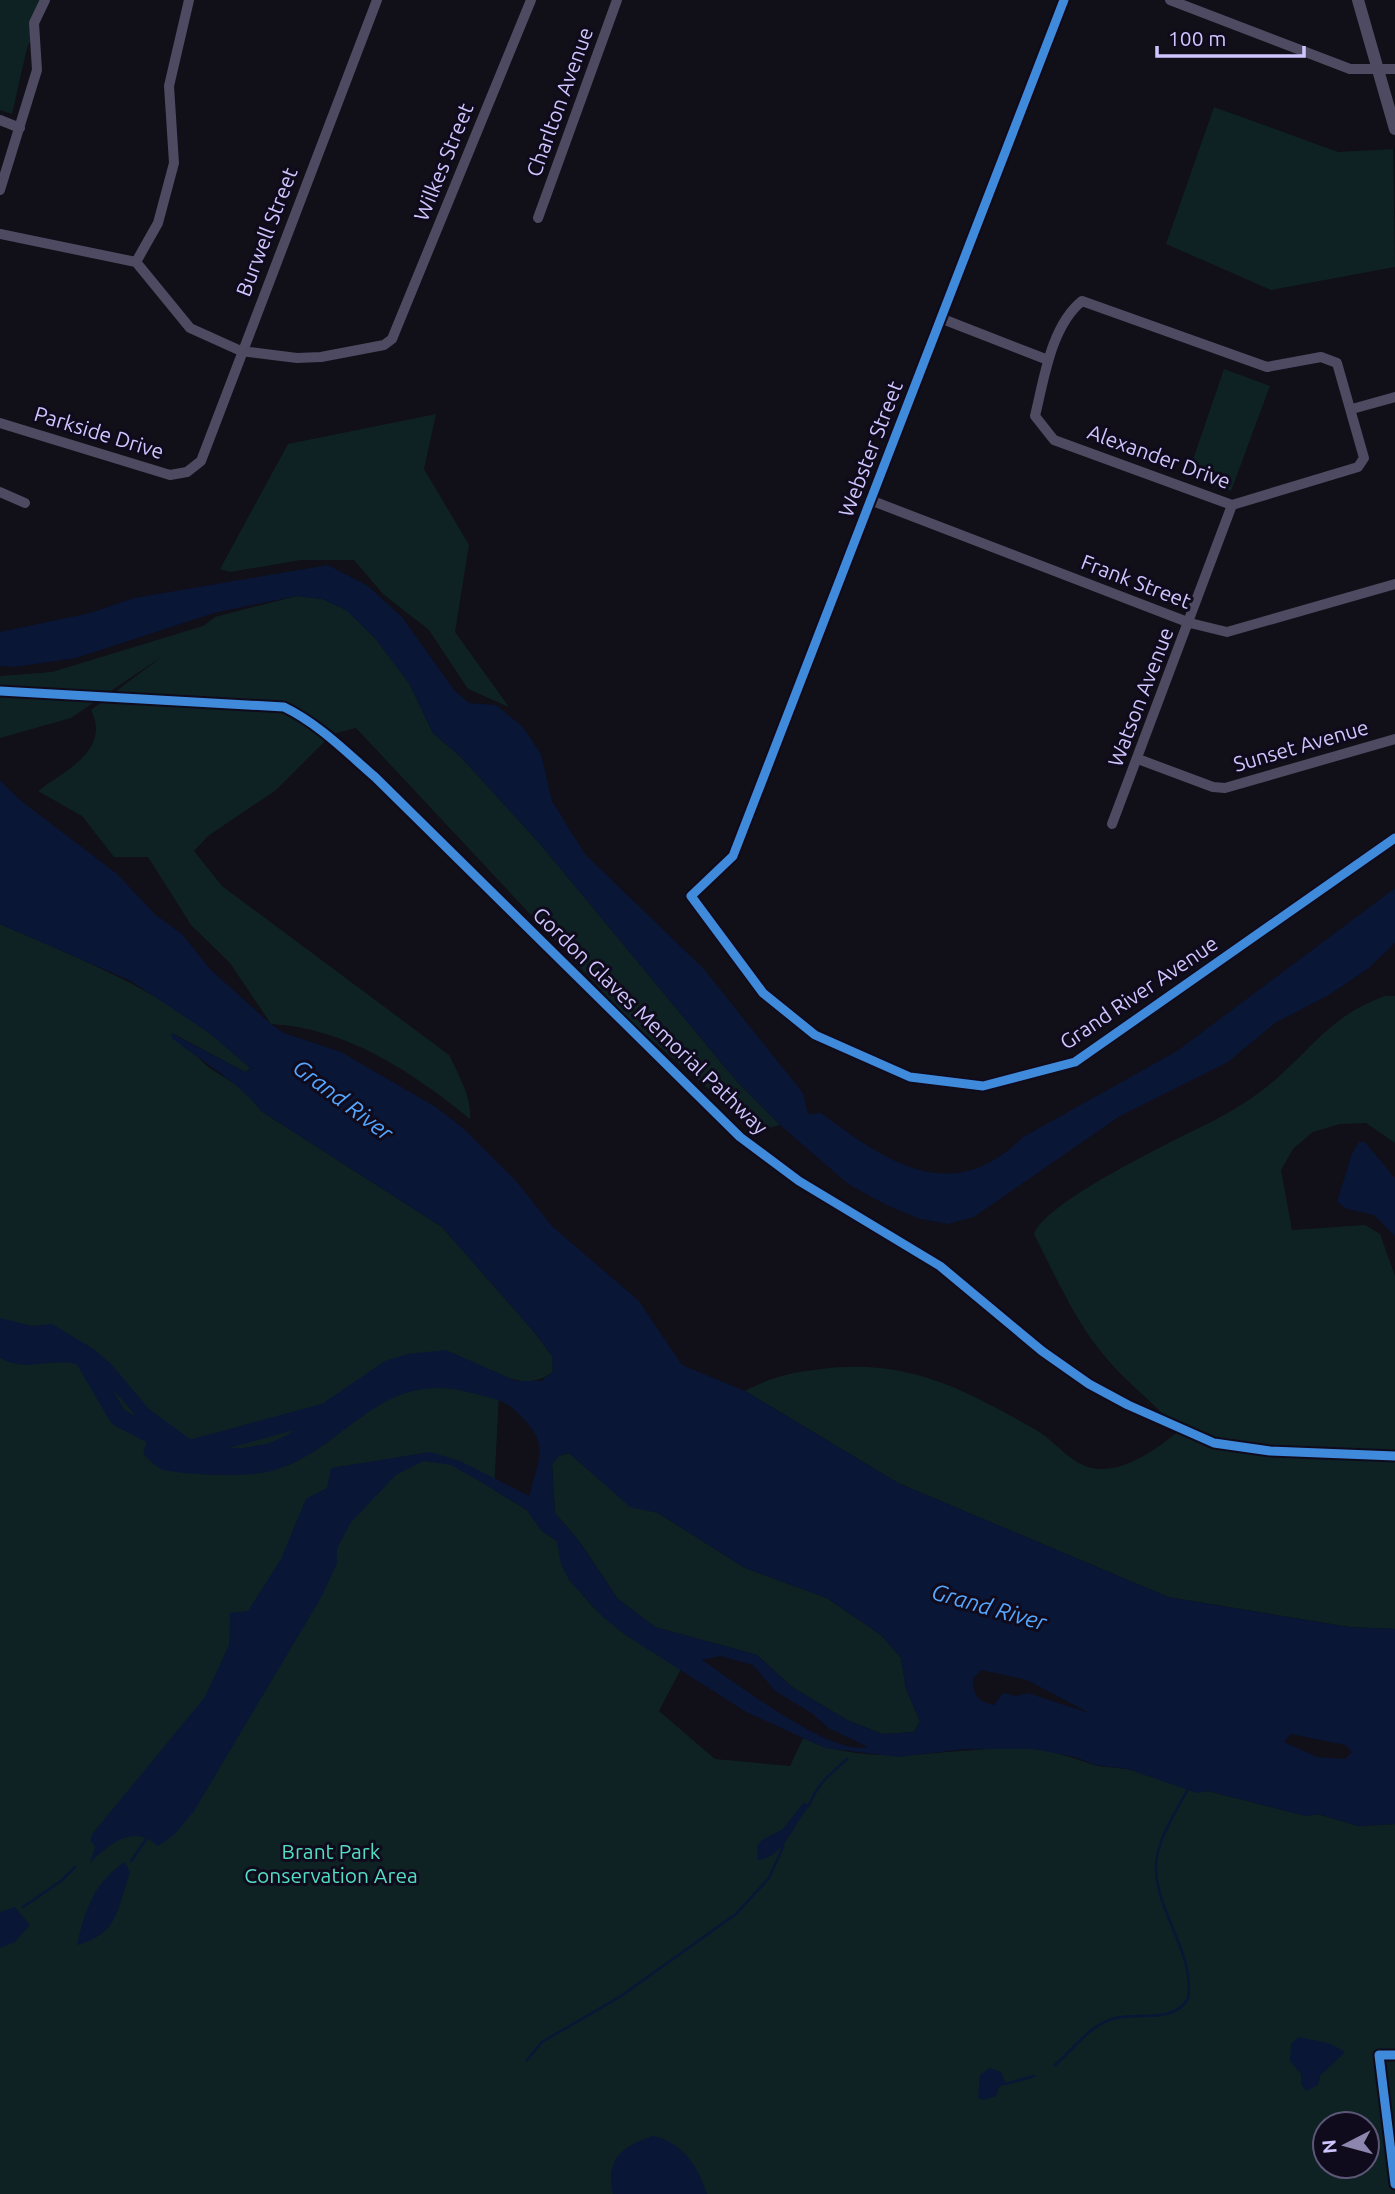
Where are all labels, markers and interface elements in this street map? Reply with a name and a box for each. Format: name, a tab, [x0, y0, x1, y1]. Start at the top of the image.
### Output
scale bar	[1157, 14, 1304, 58]
street label: Charlton Avenue	[521, 24, 597, 180]
text: 100 m	[1168, 26, 1226, 50]
street label: Wilkes Street	[409, 99, 478, 224]
street label: Burwell Street	[230, 164, 302, 299]
street label: Webster Street	[833, 377, 907, 520]
street label: Parkside Drive	[32, 401, 167, 463]
street label: Alexander Drive	[1085, 419, 1234, 493]
street label: Frank Street	[1078, 549, 1195, 613]
street label: Watson Avenue	[1103, 624, 1178, 770]
street label: Sunset Avenue	[1230, 714, 1371, 776]
street label: Gordon Glaves Memorial Pathway	[529, 902, 773, 1139]
street label: Grand River Avenue	[1055, 930, 1222, 1054]
water label: Grand River	[289, 1054, 399, 1146]
water label: Grand River	[929, 1578, 1051, 1635]
park label: Brant Park Conservation Area	[244, 1839, 418, 1887]
north arrow	[1311, 2110, 1381, 2180]
text: N	[1317, 2139, 1341, 2155]

